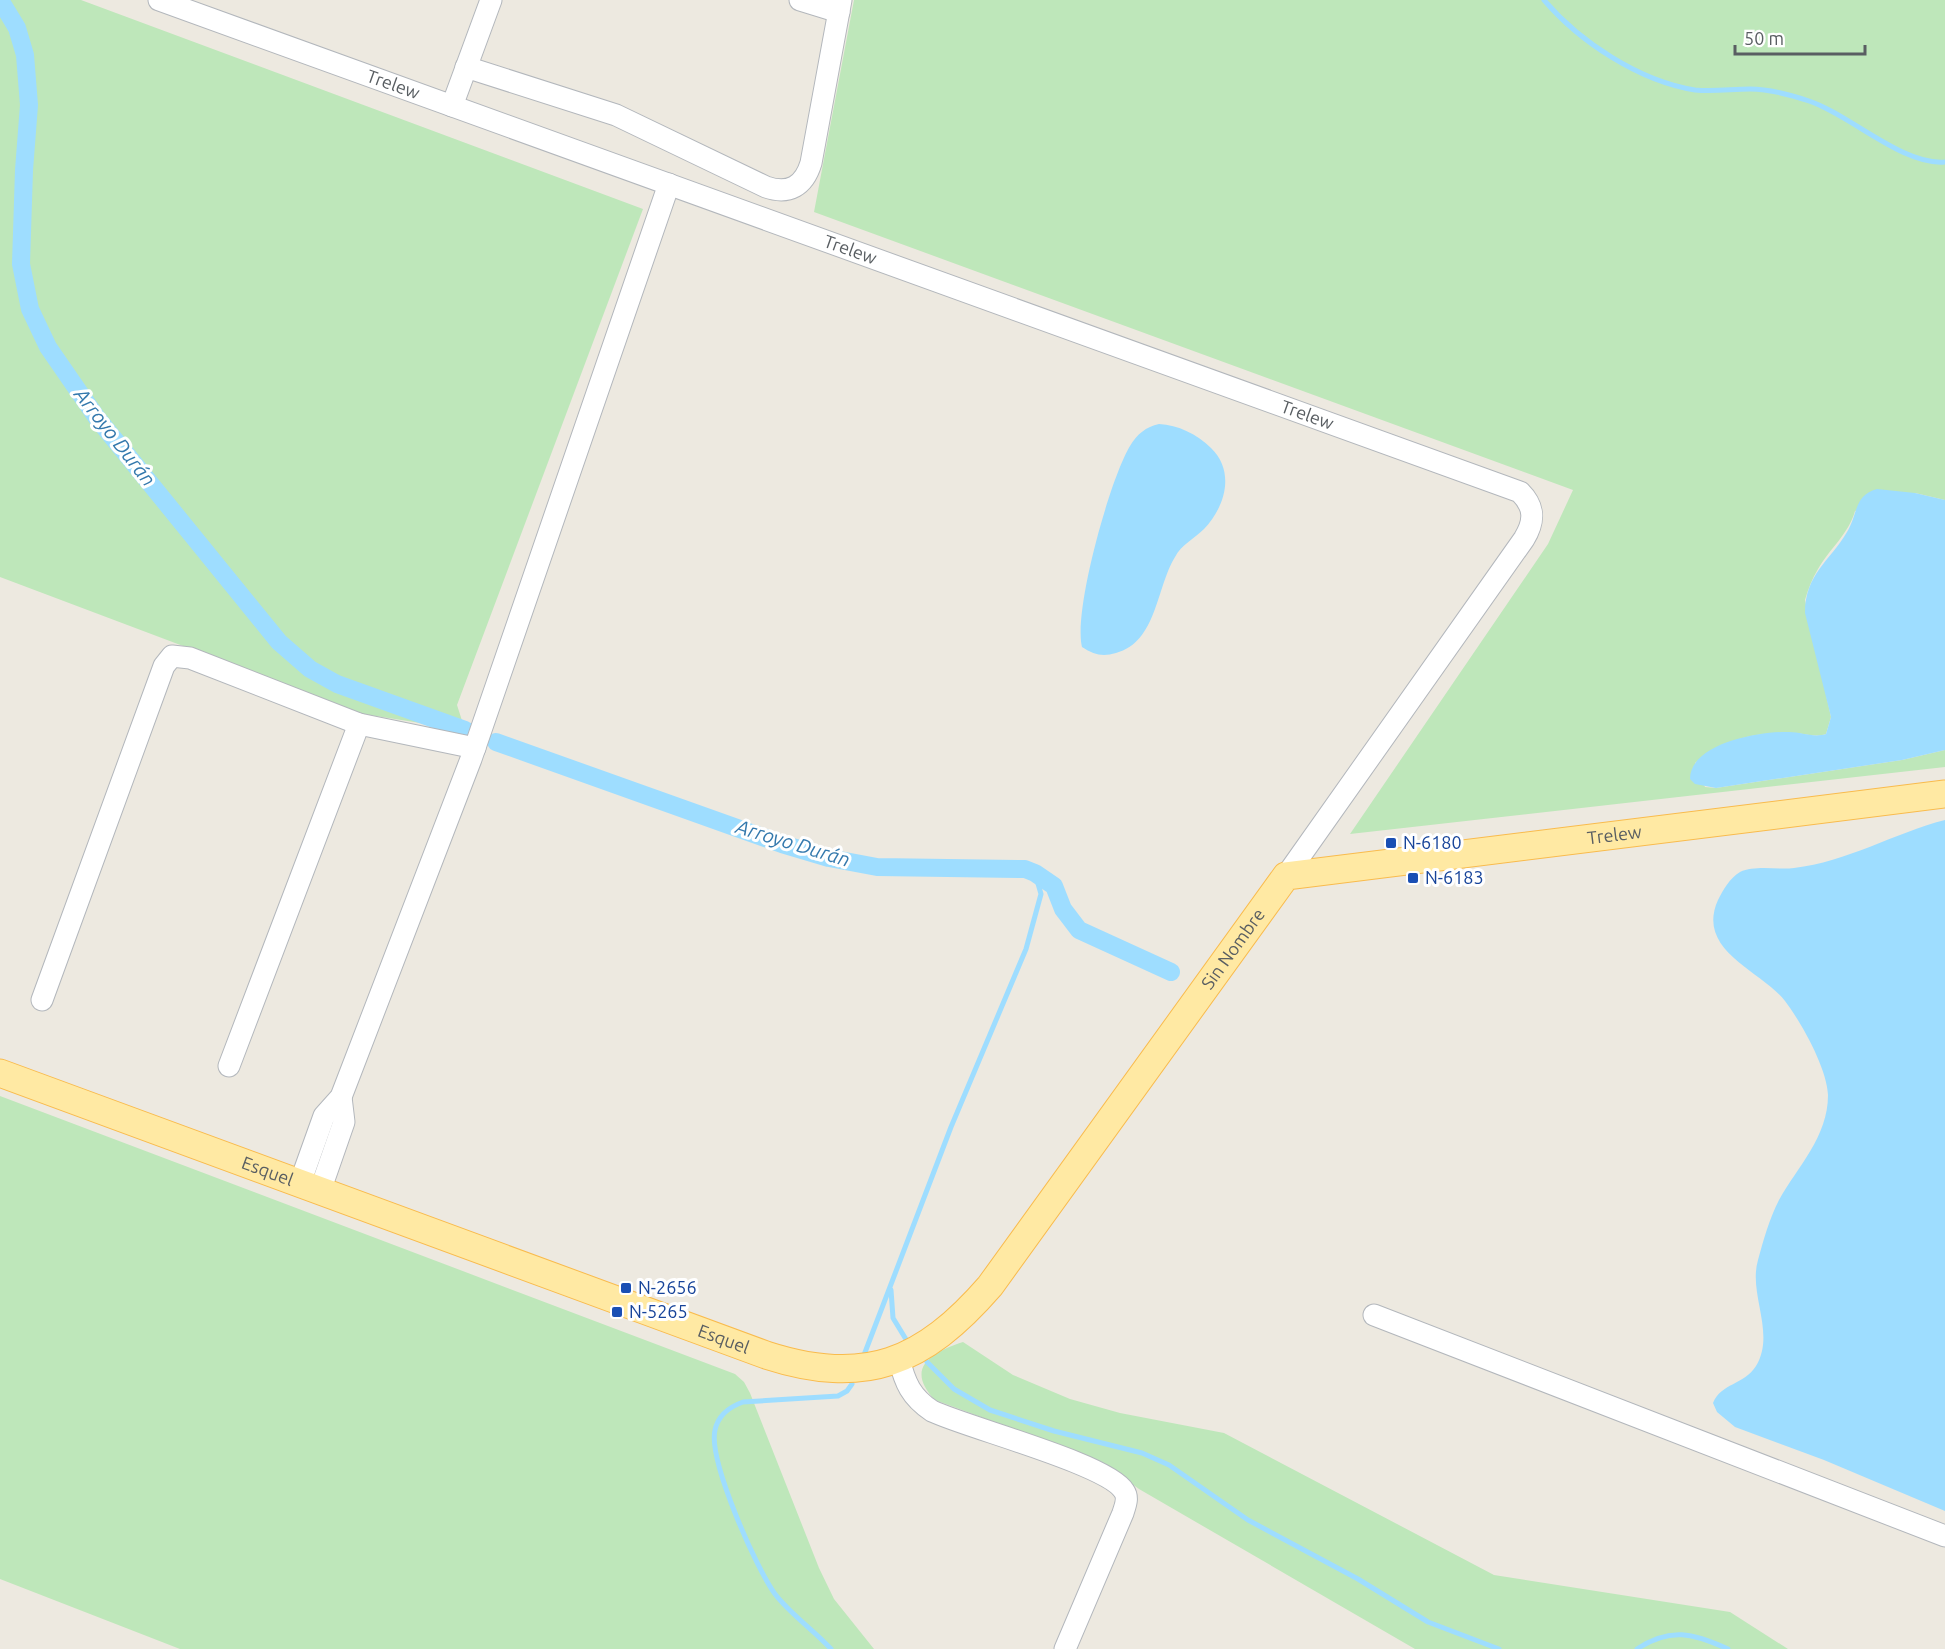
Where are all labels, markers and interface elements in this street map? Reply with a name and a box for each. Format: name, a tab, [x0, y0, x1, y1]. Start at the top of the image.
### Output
scale bar	[1735, 18, 1866, 56]
text: 50 m	[1744, 28, 1784, 48]
street label: Trelew	[364, 65, 423, 102]
street label: Trelew	[821, 230, 880, 268]
water label: Arroyo Durán	[69, 382, 161, 490]
street label: Trelew	[1278, 395, 1337, 433]
water label: Arroyo Durán	[732, 814, 853, 871]
street label: Trelew	[1586, 821, 1643, 847]
place label: N-6180	[1403, 832, 1462, 852]
marker: N-6180	[1384, 836, 1398, 850]
place label: N-6183	[1425, 867, 1484, 887]
marker: N-6183	[1406, 871, 1420, 885]
street label: Sin Nombre	[1197, 904, 1268, 993]
street label: Esquel	[239, 1152, 297, 1189]
place label: N-2656	[638, 1277, 697, 1297]
marker: N-2656	[619, 1281, 633, 1295]
place label: N-5265	[629, 1301, 688, 1321]
marker: N-5265	[610, 1305, 624, 1319]
street label: Esquel	[695, 1320, 753, 1357]

